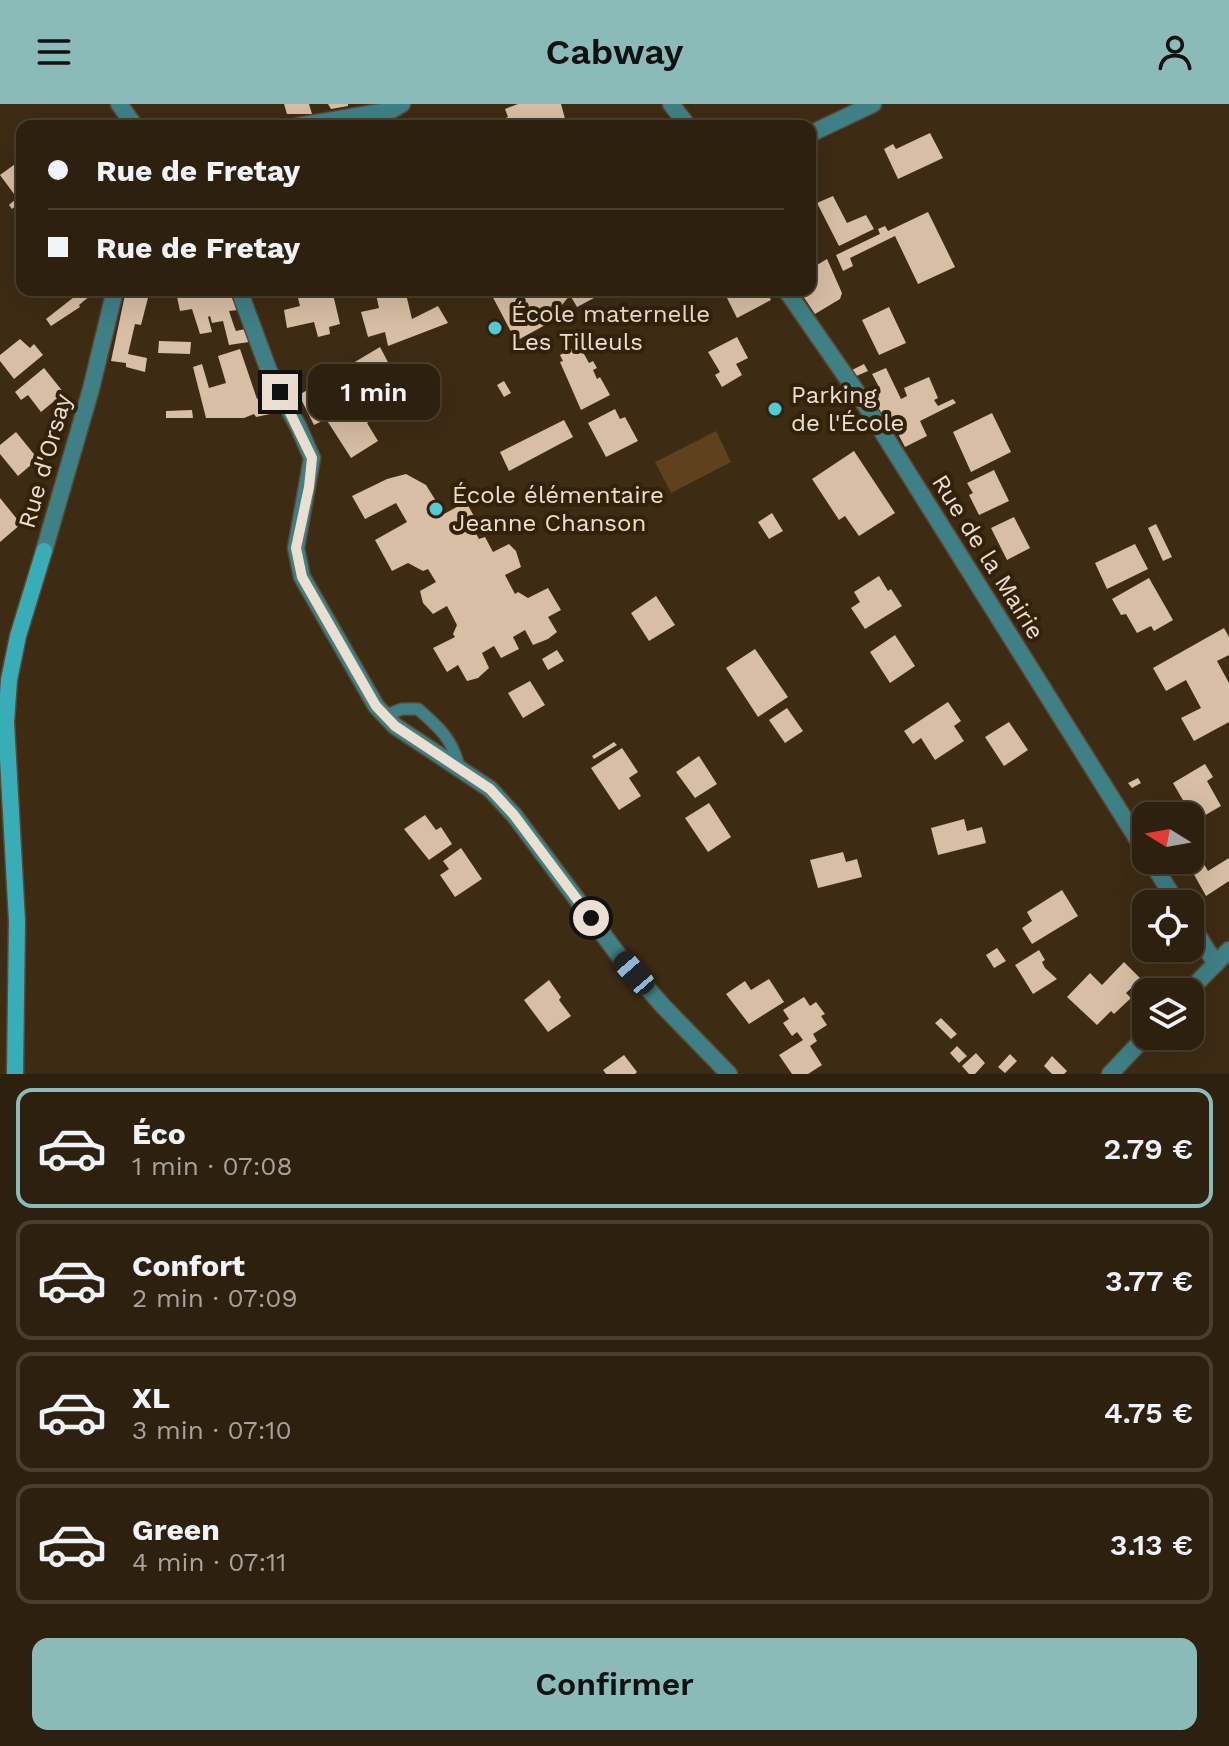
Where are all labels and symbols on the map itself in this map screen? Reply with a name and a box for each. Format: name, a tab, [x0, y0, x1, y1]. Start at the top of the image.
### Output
place label: École maternelle Les Tilleuls	[511, 300, 710, 356]
marker: École maternelle Les Tilleuls	[486, 319, 504, 337]
callout: 1 min	[308, 364, 440, 420]
route end	[262, 374, 298, 410]
place label: Parking de l'École	[791, 381, 904, 437]
street label: Rue d'Orsay	[12, 390, 78, 531]
marker: Parking de l'École	[766, 400, 784, 418]
street label: Rue de la Mairie	[926, 470, 1050, 644]
place label: École élémentaire Jeanne Chanson	[452, 481, 664, 537]
marker: École élémentaire Jeanne Chanson	[427, 500, 445, 518]
north arrow	[1132, 802, 1204, 874]
route start	[573, 900, 609, 936]
car	[609, 947, 659, 999]

